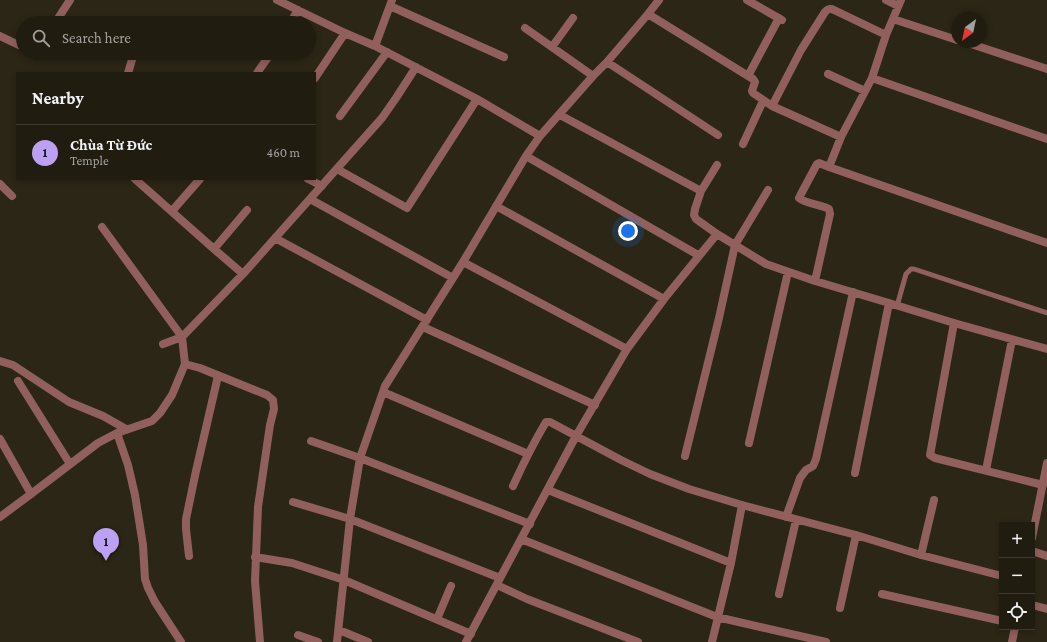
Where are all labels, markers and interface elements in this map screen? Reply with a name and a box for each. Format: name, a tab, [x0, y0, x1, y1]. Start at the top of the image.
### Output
north arrow	[951, 12, 987, 48]
search box	[16, 16, 316, 60]
icon: search	[30, 27, 52, 49]
text: Search here	[62, 30, 131, 46]
text: Nearby	[32, 89, 84, 108]
text: Chùa Từ Đức	[70, 137, 152, 153]
text: 1	[43, 145, 47, 160]
text: 460 m	[267, 145, 300, 160]
text: Temple	[70, 153, 109, 168]
your location	[618, 221, 638, 241]
map controls	[999, 522, 1035, 630]
button: +	[999, 522, 1035, 558]
pin: 1	[93, 528, 119, 561]
button: −	[999, 558, 1035, 594]
button: locate	[999, 594, 1035, 630]

